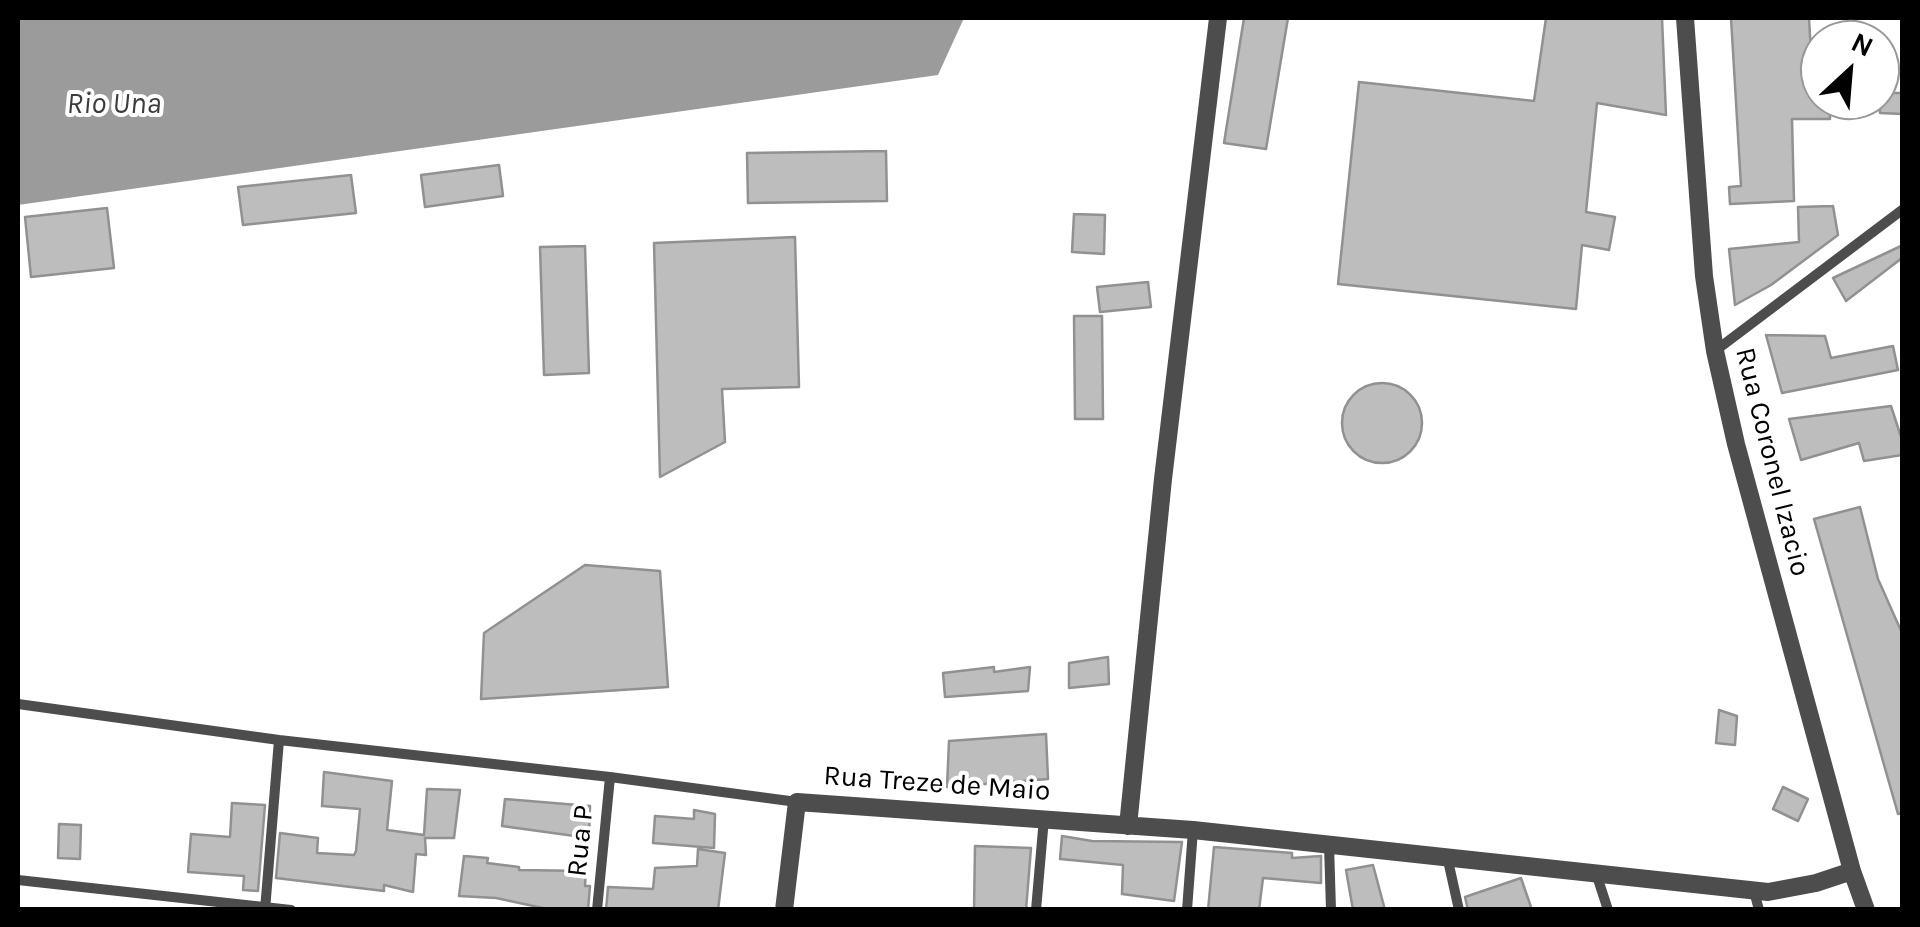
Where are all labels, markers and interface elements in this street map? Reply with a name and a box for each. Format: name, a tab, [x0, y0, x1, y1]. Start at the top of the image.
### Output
north arrow	[1800, 20, 1900, 120]
text: N	[1846, 25, 1879, 64]
water label: Rio Una	[67, 86, 161, 122]
street label: Rua Coronel Izacio	[1727, 344, 1817, 580]
street label: Rua Treze de Maio	[822, 759, 1052, 809]
street label: Rua P	[561, 804, 601, 878]

